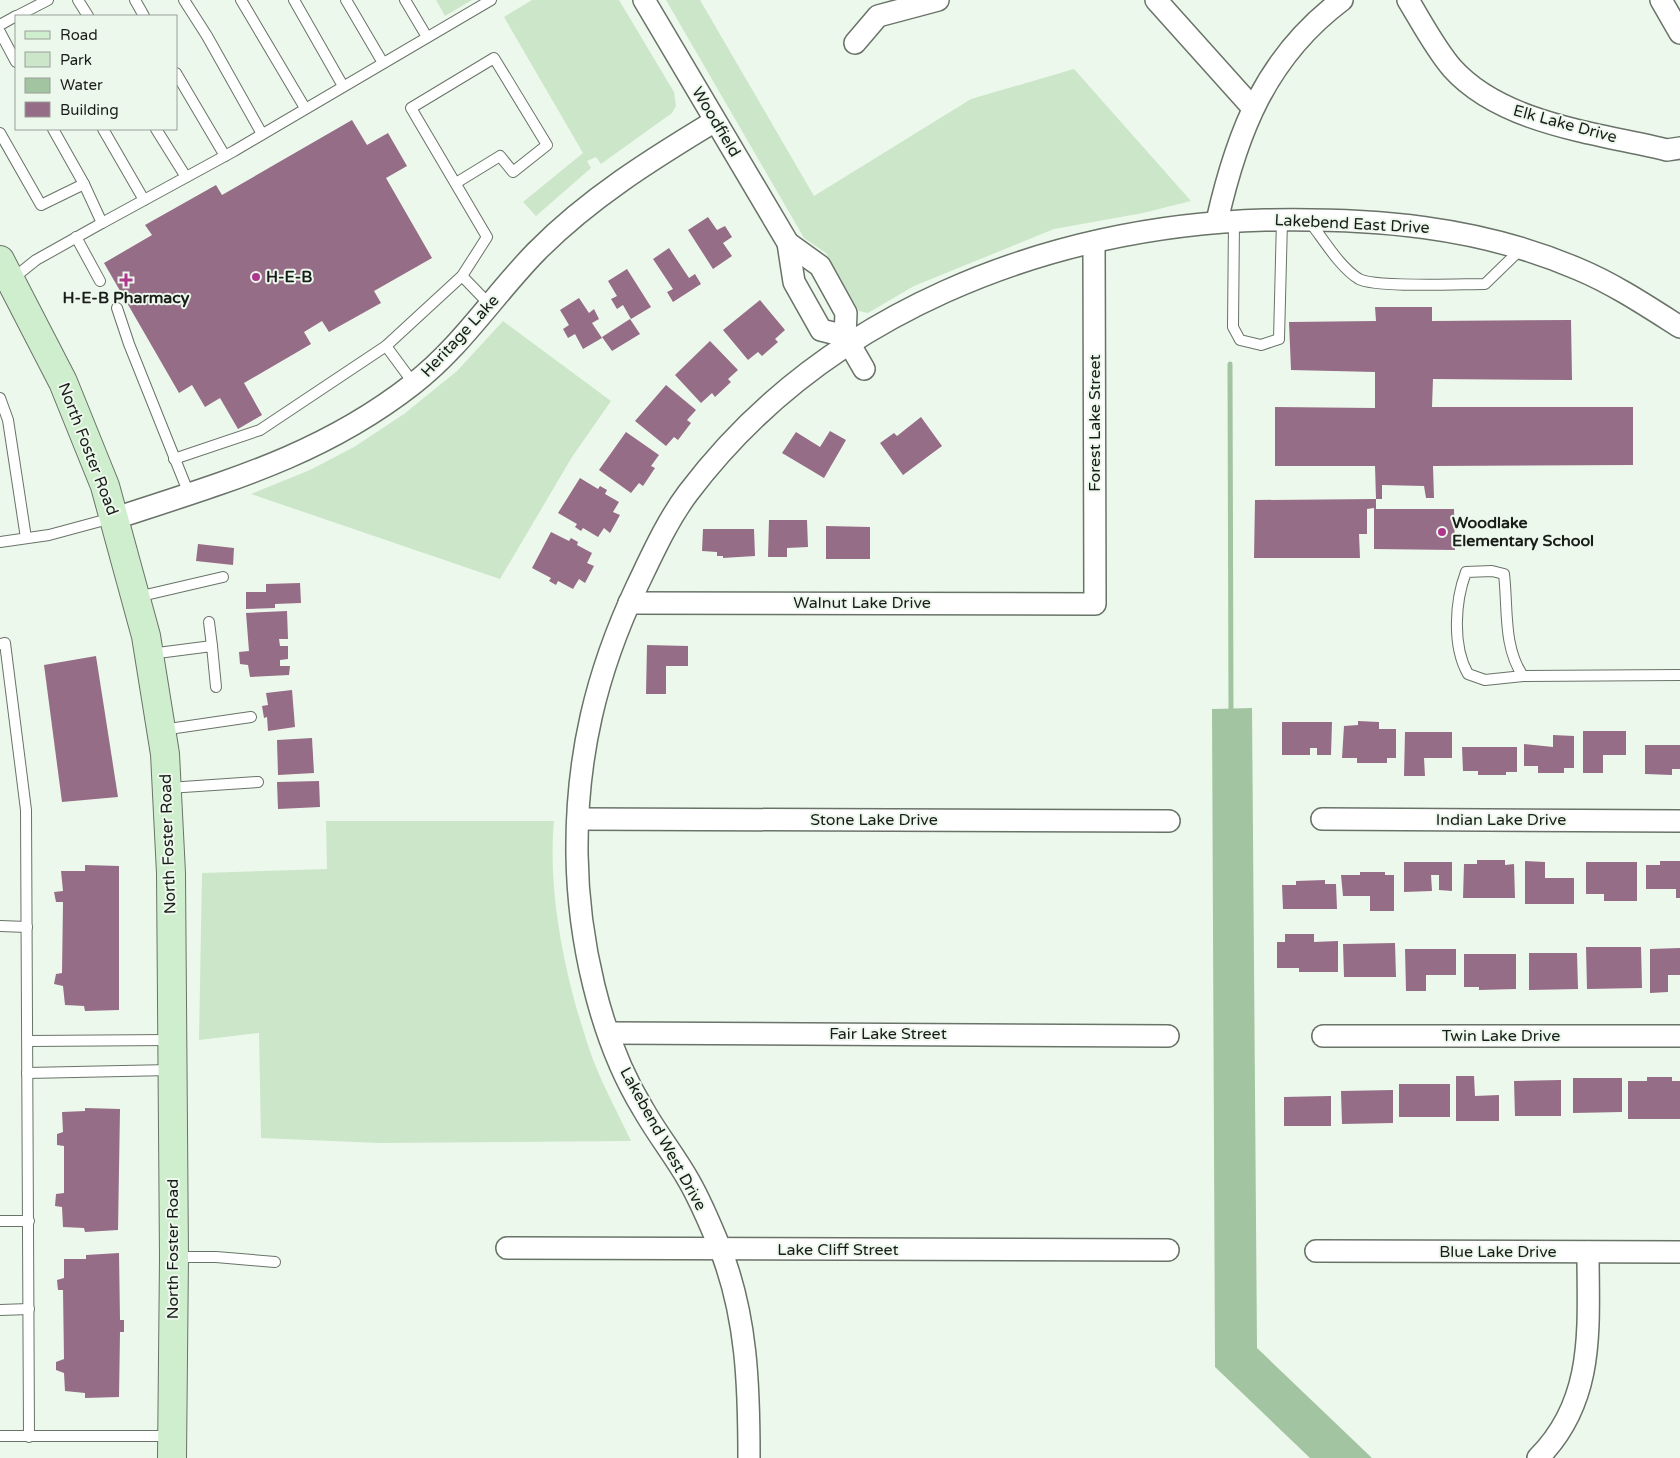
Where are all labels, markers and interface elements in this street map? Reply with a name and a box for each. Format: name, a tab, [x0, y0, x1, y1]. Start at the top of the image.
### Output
legend	[15, 15, 178, 130]
text: Road	[60, 26, 98, 44]
text: Park	[60, 51, 92, 69]
text: Water	[60, 76, 103, 94]
street label: Woodfield	[687, 83, 745, 161]
text: Building	[60, 101, 119, 119]
street label: Elk Lake Drive	[1511, 101, 1619, 147]
street label: Lakebend East Drive	[1274, 210, 1430, 238]
place label: H-E-B	[266, 267, 312, 287]
marker: H-E-B	[250, 271, 262, 283]
marker: H-E-B Pharmacy	[120, 274, 132, 286]
place label: H-E-B Pharmacy	[63, 288, 190, 308]
street label: Heritage Lake	[417, 291, 503, 381]
street label: Forest Lake Street	[1085, 354, 1105, 492]
street label: North Foster Road	[53, 380, 123, 518]
place label: Woodlake Elementary School	[1452, 513, 1594, 551]
marker: Woodlake Elementary School	[1436, 526, 1448, 538]
street label: Walnut Lake Drive	[793, 593, 931, 613]
street label: North Foster Road	[156, 773, 180, 915]
street label: Stone Lake Drive	[810, 810, 938, 830]
street label: Indian Lake Drive	[1436, 810, 1566, 830]
street label: Fair Lake Street	[829, 1024, 947, 1044]
street label: Twin Lake Drive	[1442, 1026, 1560, 1046]
street label: Lakebend West Drive	[615, 1064, 711, 1214]
street label: North Foster Road	[163, 1179, 183, 1319]
street label: Lake Cliff Street	[777, 1240, 899, 1260]
street label: Blue Lake Drive	[1439, 1242, 1557, 1262]

